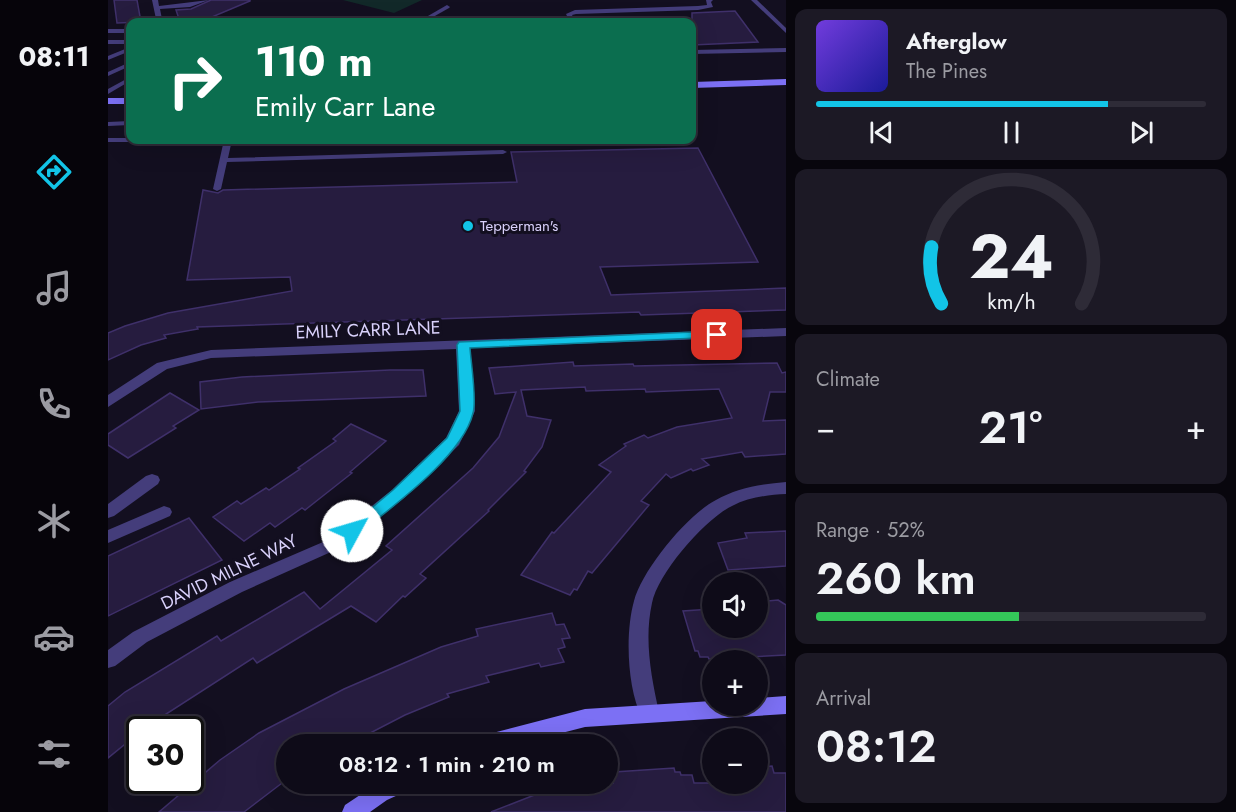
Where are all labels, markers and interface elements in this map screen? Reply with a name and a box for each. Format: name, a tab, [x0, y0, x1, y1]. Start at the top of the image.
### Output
text: Afterglow	[906, 25, 1007, 57]
text: 110 m	[255, 31, 373, 92]
text: 08:11	[19, 37, 89, 76]
icon: right	[156, 42, 234, 120]
text: The Pines	[906, 57, 987, 86]
text: Emily Carr Lane	[255, 87, 435, 126]
icon: previous	[865, 116, 898, 149]
icon: pause	[995, 116, 1028, 149]
icon: next	[1125, 116, 1158, 149]
icon: directions	[33, 151, 75, 193]
text: 24	[969, 211, 1053, 301]
place label: Tepperman's	[480, 215, 558, 237]
marker: Tepperman's	[461, 219, 475, 233]
icon: music	[33, 267, 75, 309]
text: km/h	[987, 286, 1035, 317]
pin	[691, 309, 742, 360]
street label: EMILY CARR LANE	[295, 314, 441, 346]
icon: arrive	[700, 318, 733, 351]
text: Climate	[816, 365, 880, 394]
icon: phone	[33, 383, 75, 425]
text: 21°	[979, 395, 1042, 460]
text: −	[816, 404, 835, 451]
text: +	[1186, 404, 1206, 451]
position arrow	[320, 499, 384, 563]
icon: climate	[33, 500, 75, 542]
text: Range · 52%	[816, 516, 925, 545]
street label: DAVID MILNE WAY	[156, 527, 302, 616]
text: 260 km	[816, 546, 976, 611]
map controls	[702, 572, 768, 794]
button: sound	[702, 572, 768, 638]
icon: car	[33, 616, 75, 658]
button: +	[702, 650, 768, 716]
text: Arrival	[816, 684, 871, 713]
text: 08:12	[816, 714, 937, 779]
speed limit sign: 30	[126, 716, 204, 794]
button: −	[702, 728, 768, 794]
icon: filters	[33, 733, 75, 775]
text: 08:12 · 1 min · 210 m	[339, 748, 555, 780]

